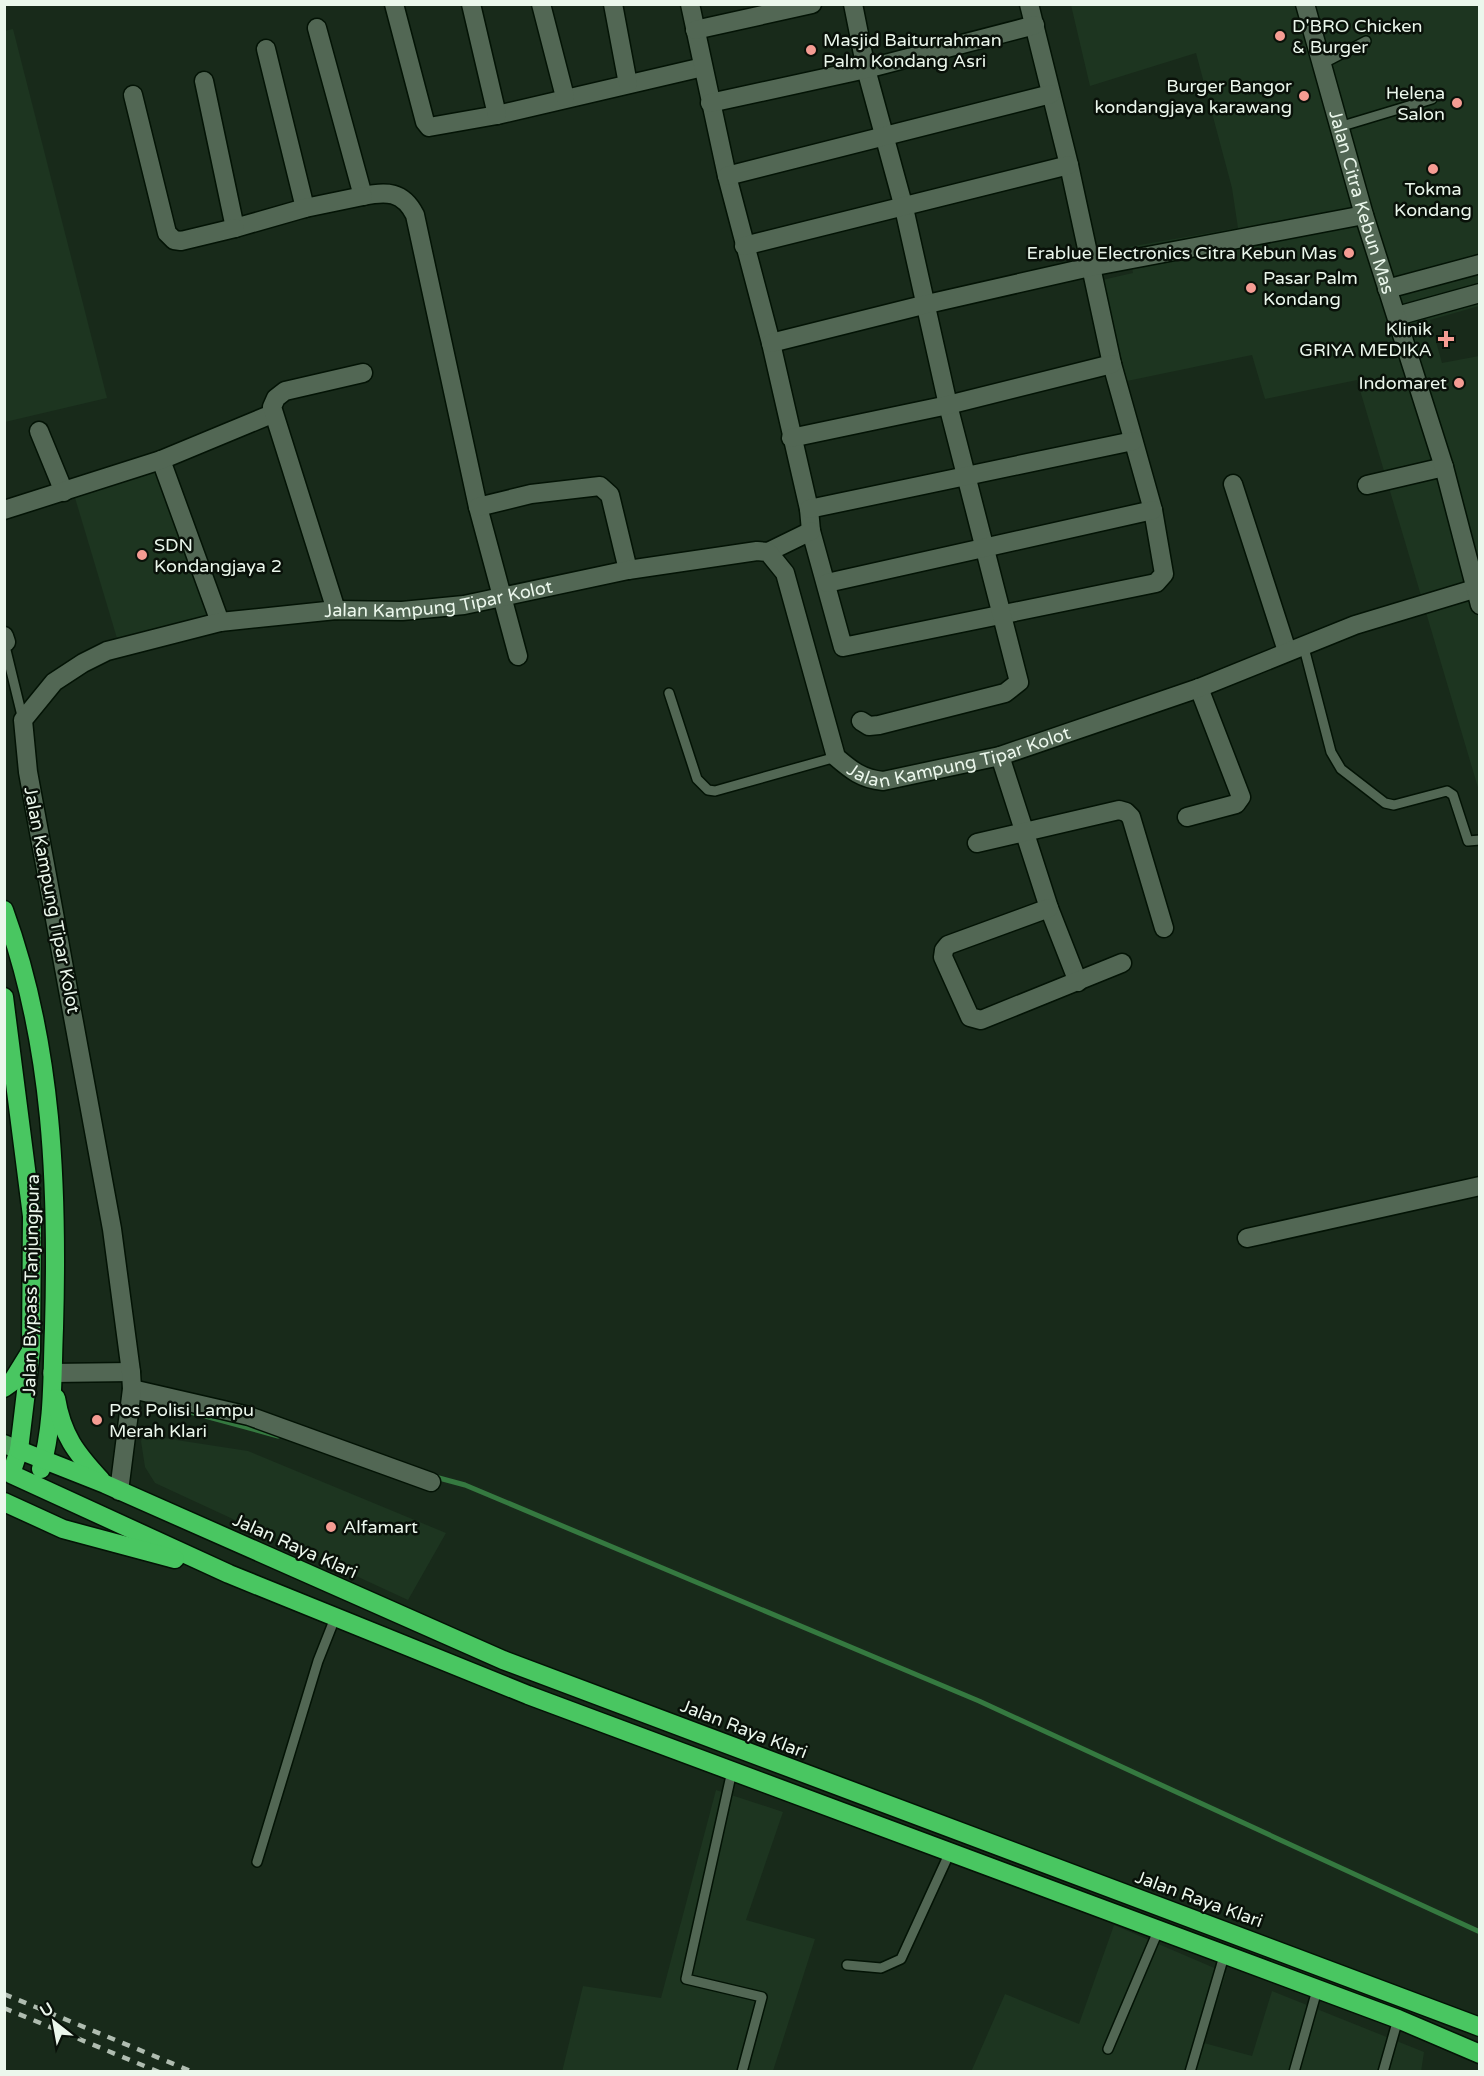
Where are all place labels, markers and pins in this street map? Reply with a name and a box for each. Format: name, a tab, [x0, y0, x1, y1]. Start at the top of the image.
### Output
place label: D'BRO Chicken & Burger	[1292, 15, 1422, 58]
place label: Masjid Baiturrahman Palm Kondang Asri	[823, 29, 1002, 72]
marker: D'BRO Chicken & Burger	[1273, 29, 1287, 43]
marker: Masjid Baiturrahman Palm Kondang Asri	[804, 43, 818, 57]
place label: Burger Bangor kondangjaya karawang	[1095, 75, 1292, 118]
place label: Helena Salon	[1386, 82, 1445, 125]
marker: Burger Bangor kondangjaya karawang	[1297, 89, 1311, 103]
marker: Helena Salon	[1450, 96, 1464, 110]
marker: Tokma Kondang	[1426, 162, 1440, 176]
place label: Tokma Kondang	[1394, 178, 1472, 221]
place label: Erablue Electronics Citra Kebun Mas	[1027, 242, 1337, 264]
marker: Erablue Electronics Citra Kebun Mas	[1342, 246, 1356, 260]
place label: Pasar Palm Kondang	[1263, 267, 1358, 310]
marker: Pasar Palm Kondang	[1244, 281, 1258, 295]
place label: Klinik GRIYA MEDIKA	[1299, 318, 1432, 361]
marker: Klinik GRIYA MEDIKA	[1437, 330, 1455, 348]
place label: Indomaret	[1358, 372, 1447, 394]
marker: Indomaret	[1452, 376, 1466, 390]
place label: SDN Kondangjaya 2	[154, 534, 282, 577]
marker: SDN Kondangjaya 2	[135, 548, 149, 562]
place label: Pos Polisi Lampu Merah Klari	[109, 1399, 254, 1442]
marker: Pos Polisi Lampu Merah Klari	[90, 1413, 104, 1427]
place label: Alfamart	[343, 1516, 418, 1538]
marker: Alfamart	[324, 1520, 338, 1534]

